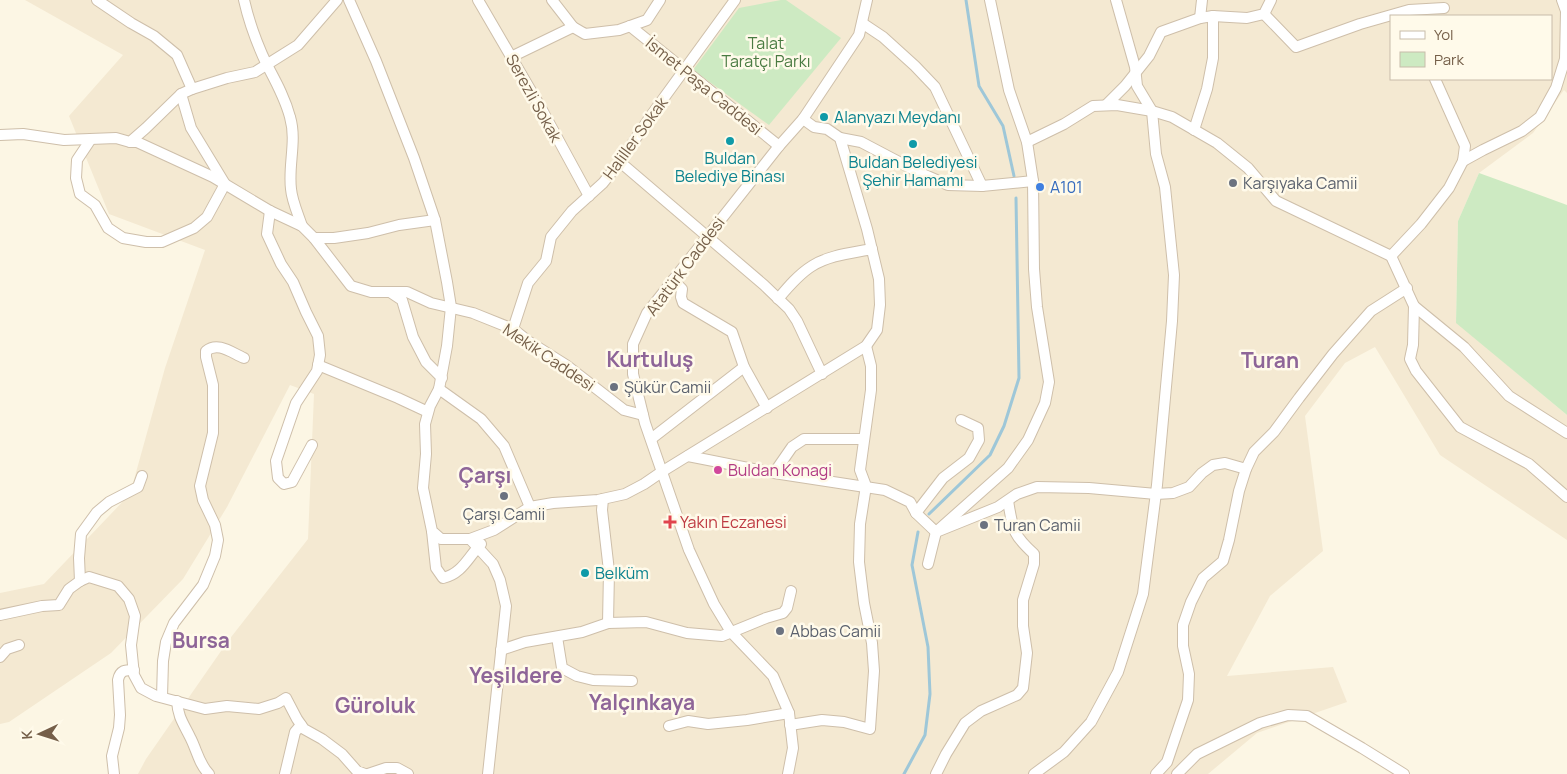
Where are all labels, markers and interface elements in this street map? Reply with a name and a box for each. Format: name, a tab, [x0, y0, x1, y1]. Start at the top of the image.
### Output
legend	[1390, 15, 1552, 80]
text: Yol	[1434, 24, 1454, 45]
street label: İsmet Paşa Caddesi	[641, 32, 767, 140]
park label: Talat Taratçı Parkı	[722, 32, 810, 72]
text: Park	[1434, 49, 1464, 70]
street label: Serezli Sokak	[501, 50, 568, 147]
street label: Haliller Sokak	[598, 91, 673, 184]
place label: Alanyazı Meydanı	[834, 106, 961, 128]
marker: Alanyazı Meydanı	[818, 111, 830, 123]
marker: Buldan Belediye Binası	[724, 135, 736, 147]
marker: Buldan Belediyesi Şehir Hamamı	[907, 138, 919, 150]
place label: Buldan Belediye Binası	[675, 147, 785, 187]
place label: Buldan Belediyesi Şehir Hamamı	[848, 151, 978, 191]
place label: Karşıyaka Camii	[1243, 172, 1357, 194]
place label: A101	[1050, 176, 1082, 198]
marker: Karşıyaka Camii	[1227, 177, 1239, 189]
marker: A101	[1034, 181, 1046, 193]
street label: Atatürk Caddesi	[640, 212, 730, 320]
street label: Mekik Caddesi	[499, 318, 599, 396]
district label: Kurtuluş	[607, 345, 694, 373]
district label: Turan	[1241, 346, 1299, 374]
place label: Şükür Camii	[624, 376, 711, 398]
marker: Şükür Camii	[608, 381, 620, 393]
place label: Buldan Konagi	[728, 459, 832, 481]
district label: Çarşı	[459, 461, 511, 489]
marker: Buldan Konagi	[712, 464, 724, 476]
marker: Çarşı Camii	[498, 490, 510, 502]
place label: Çarşı Camii	[463, 503, 545, 525]
place label: Yakın Eczanesi	[680, 511, 787, 533]
place label: Turan Camii	[994, 514, 1081, 536]
marker: Yakın Eczanesi	[664, 516, 676, 528]
marker: Turan Camii	[978, 519, 990, 531]
place label: Belküm	[595, 562, 649, 584]
marker: Belküm	[579, 567, 591, 579]
place label: Abbas Camii	[790, 620, 881, 642]
marker: Abbas Camii	[774, 625, 786, 637]
district label: Bursa	[172, 626, 230, 654]
district label: Yeşildere	[469, 661, 563, 689]
district label: Yalçınkaya	[589, 688, 695, 716]
district label: Güroluk	[335, 691, 416, 719]
north arrow	[15, 709, 65, 759]
text: K	[17, 729, 36, 740]

